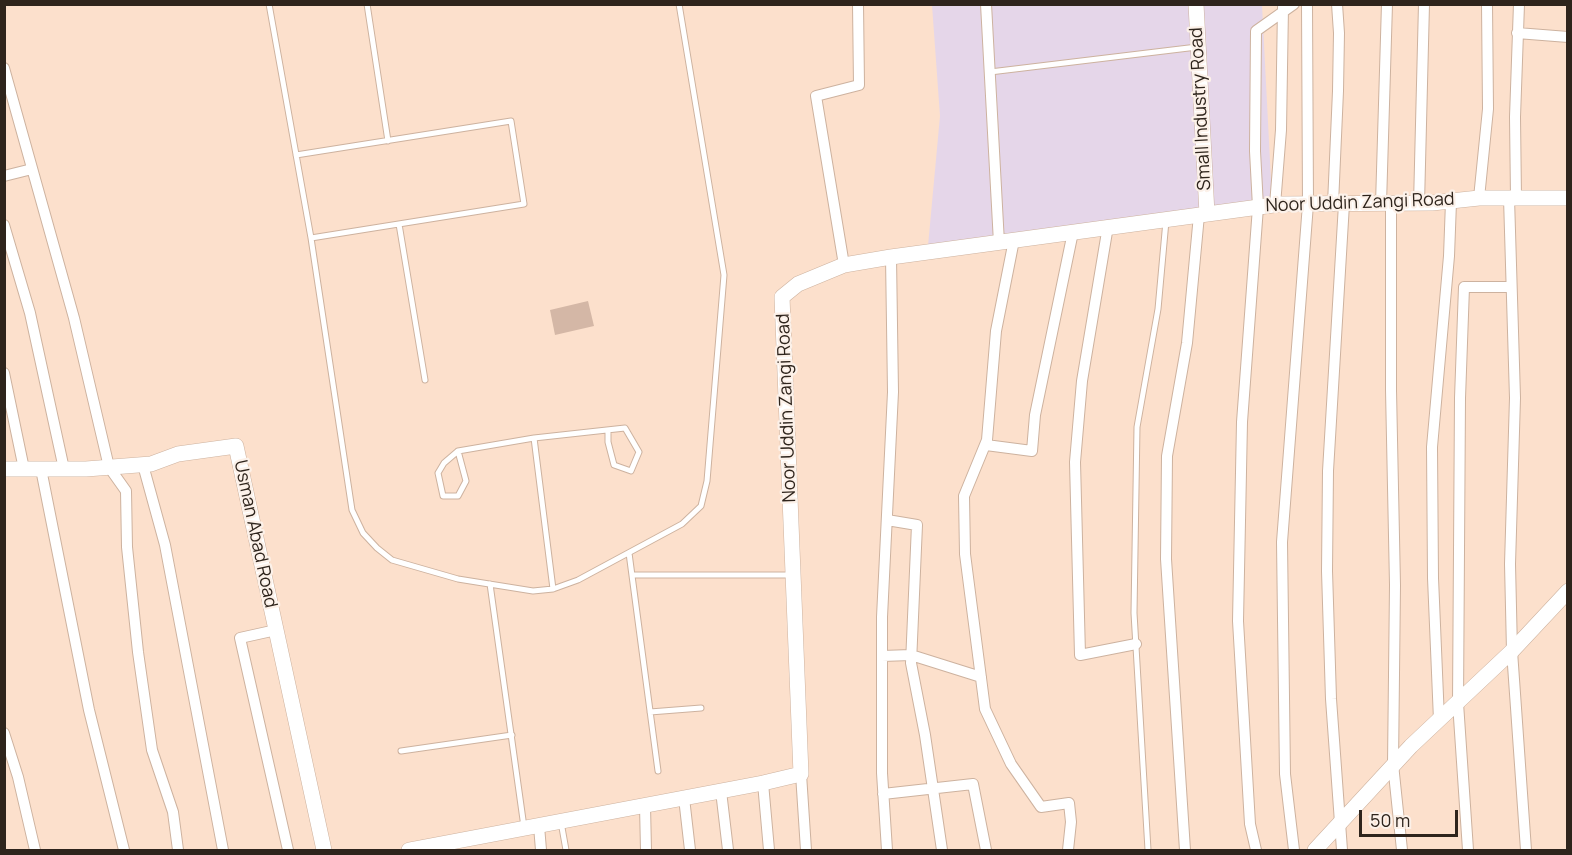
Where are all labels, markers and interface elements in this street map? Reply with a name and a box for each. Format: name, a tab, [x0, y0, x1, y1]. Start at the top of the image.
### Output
street label: Small Industry Road	[1186, 27, 1216, 191]
street label: Noor Uddin Zangi Road	[1265, 189, 1455, 217]
street label: Noor Uddin Zangi Road	[773, 313, 801, 503]
street label: Usman Abad Road	[229, 458, 281, 610]
scale bar	[1362, 798, 1461, 836]
text: 50 m	[1370, 808, 1410, 832]

